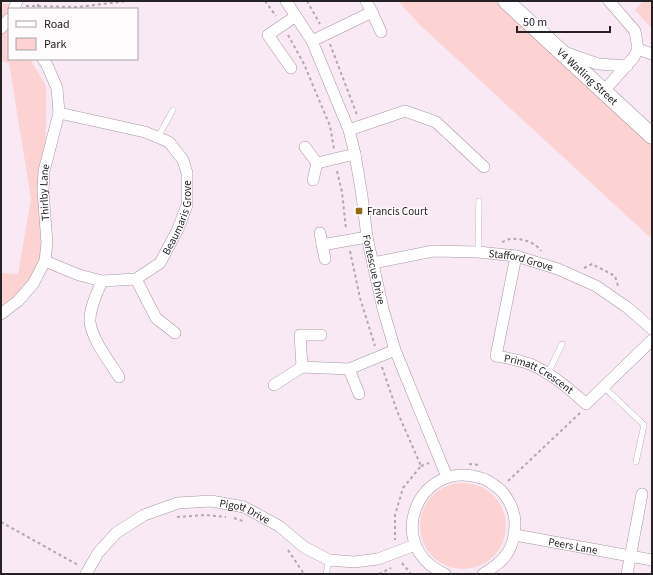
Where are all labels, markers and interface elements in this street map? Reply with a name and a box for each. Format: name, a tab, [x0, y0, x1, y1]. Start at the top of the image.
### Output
legend	[8, 8, 138, 60]
scale bar	[517, 8, 610, 34]
text: 50 m	[523, 14, 547, 31]
text: Road	[44, 16, 70, 33]
text: Park	[44, 36, 66, 53]
street label: V4 Watling Street	[553, 45, 621, 109]
street label: Thirlby Lane	[36, 162, 54, 221]
street label: Beaumaris Grove	[159, 180, 195, 258]
place label: Francis Court	[367, 204, 428, 219]
marker: Francis Court	[354, 206, 364, 216]
street label: Fortescue Drive	[359, 233, 389, 307]
street label: Stafford Grove	[488, 246, 555, 275]
street label: Primatt Crescent	[503, 351, 577, 398]
street label: Pigott Drive	[218, 496, 273, 528]
street label: Peers Lane	[547, 534, 599, 558]

